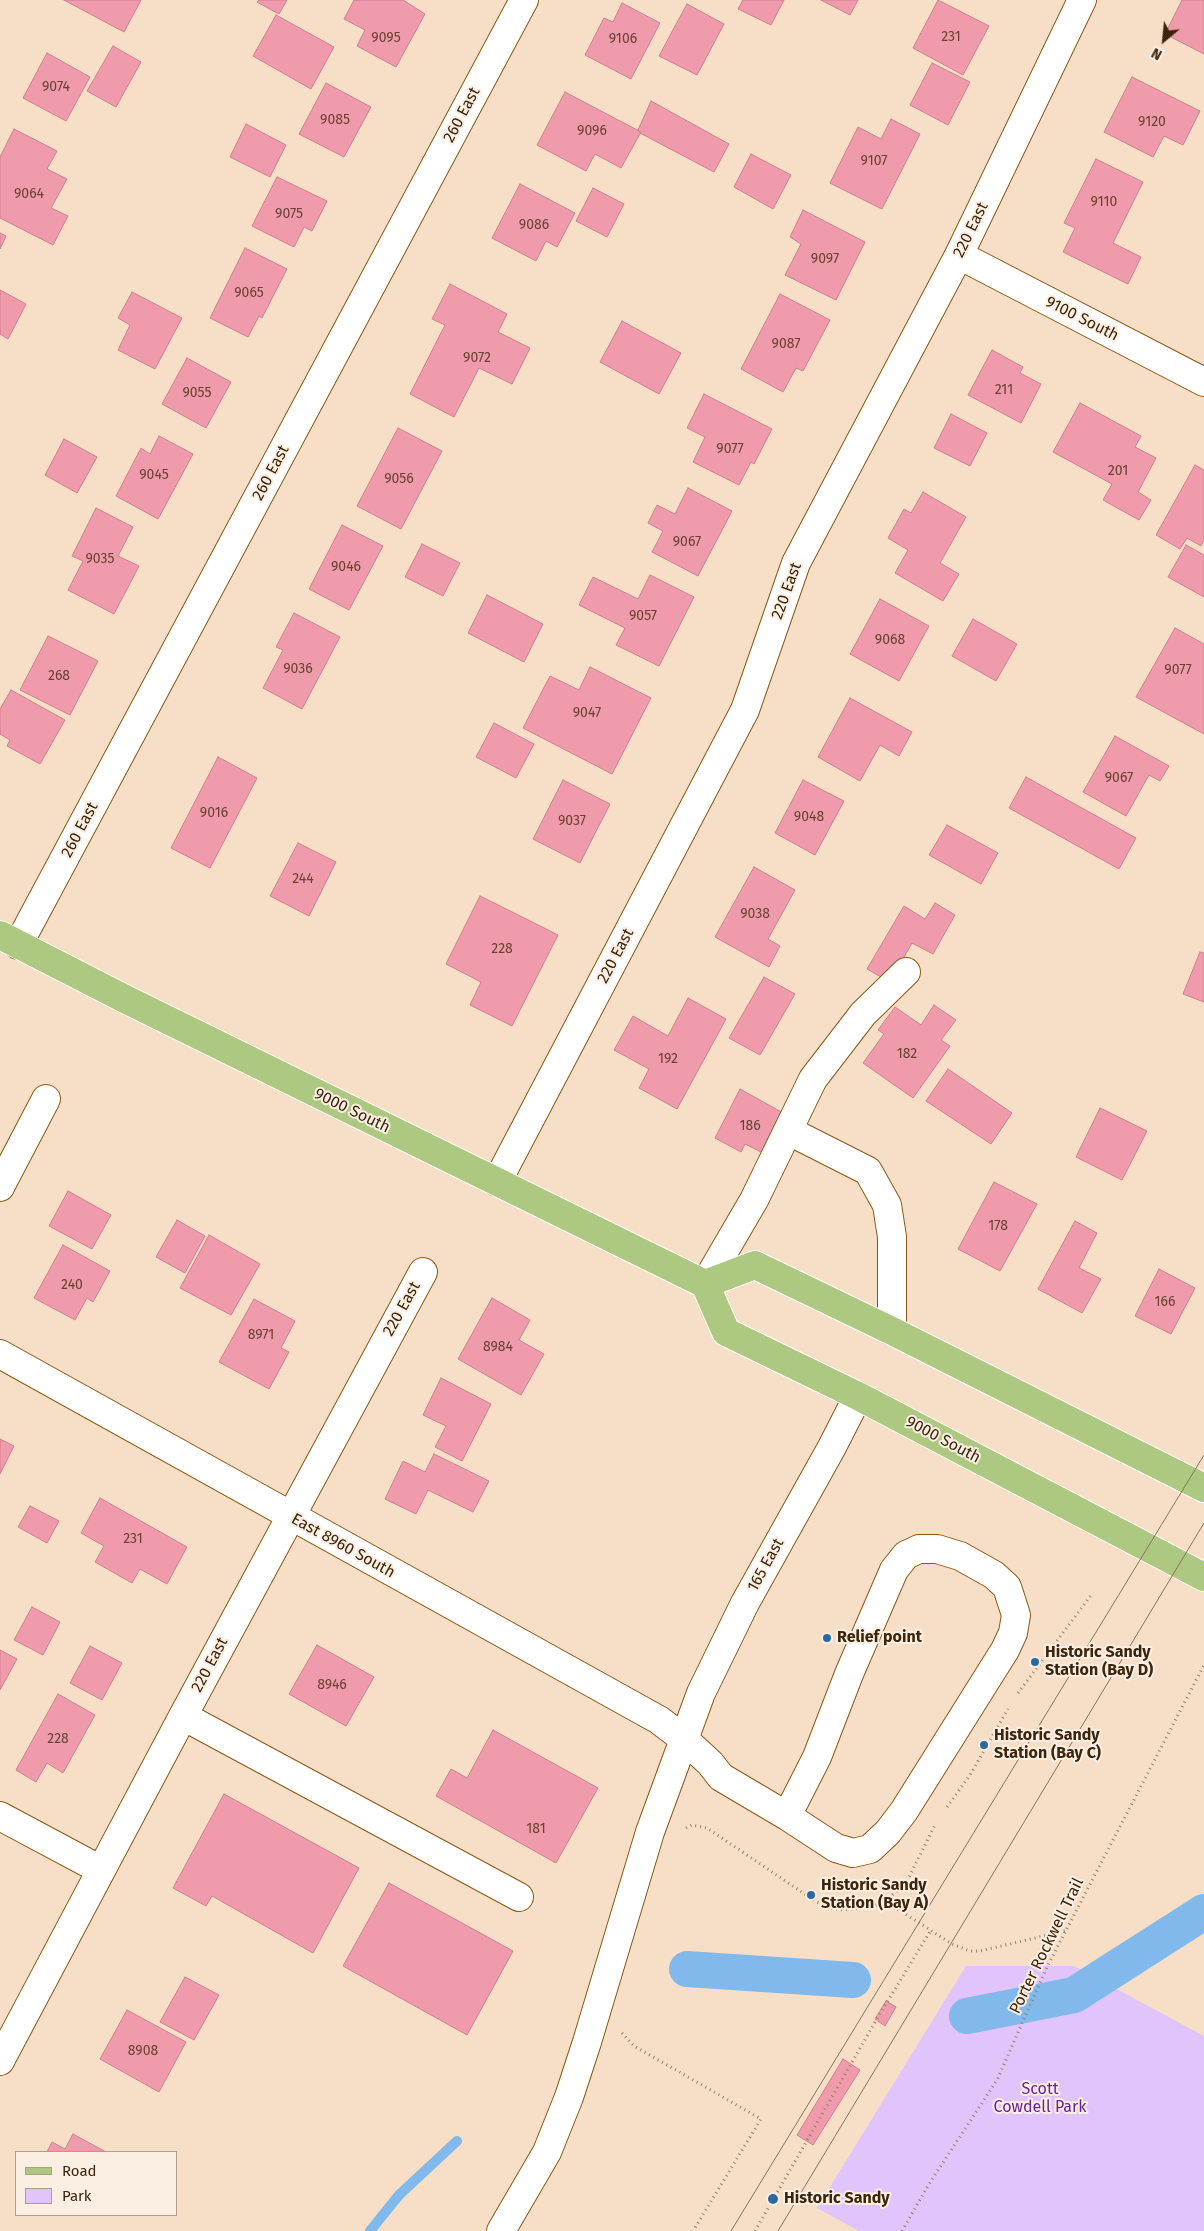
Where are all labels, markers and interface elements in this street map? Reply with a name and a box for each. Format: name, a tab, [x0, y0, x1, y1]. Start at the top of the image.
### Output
north arrow	[1139, 15, 1189, 65]
house number: 231	[941, 29, 961, 45]
house number: 9095	[371, 30, 401, 46]
house number: 9106	[609, 31, 637, 47]
text: N	[1149, 44, 1165, 63]
house number: 9074	[42, 79, 70, 95]
street label: 260 East	[439, 84, 485, 146]
house number: 9085	[320, 112, 350, 128]
house number: 9120	[1138, 114, 1166, 130]
house number: 9096	[577, 123, 607, 139]
house number: 9107	[861, 153, 887, 169]
house number: 9064	[14, 186, 44, 202]
house number: 9110	[1091, 194, 1117, 210]
street label: 220 East	[949, 199, 993, 261]
house number: 9075	[275, 206, 303, 222]
house number: 9086	[519, 217, 549, 233]
house number: 9097	[811, 251, 839, 267]
house number: 9065	[234, 285, 264, 301]
street label: 9100 South	[1042, 292, 1122, 346]
house number: 9087	[772, 336, 800, 352]
house number: 9072	[463, 350, 491, 366]
house number: 211	[995, 382, 1013, 398]
house number: 9055	[182, 385, 212, 401]
house number: 9077	[716, 441, 744, 457]
street label: 260 East	[248, 442, 294, 504]
house number: 201	[1108, 463, 1128, 479]
house number: 9045	[139, 467, 169, 483]
house number: 9056	[384, 471, 414, 487]
house number: 9067	[673, 534, 701, 550]
house number: 9035	[85, 551, 115, 567]
house number: 9046	[331, 559, 361, 575]
street label: 220 East	[768, 560, 806, 622]
house number: 9057	[629, 608, 657, 624]
house number: 9068	[875, 632, 905, 648]
house number: 9036	[283, 661, 313, 677]
house number: 9077	[1164, 662, 1192, 678]
house number: 268	[48, 668, 70, 684]
house number: 9047	[573, 705, 601, 721]
house number: 9067	[1105, 770, 1133, 786]
street label: 260 East	[57, 799, 103, 861]
house number: 9016	[200, 805, 228, 821]
house number: 9048	[794, 809, 824, 825]
house number: 9037	[558, 813, 586, 829]
house number: 244	[292, 871, 314, 887]
house number: 9038	[740, 906, 770, 922]
street label: 220 East	[594, 925, 638, 987]
house number: 228	[491, 941, 513, 957]
house number: 182	[897, 1046, 917, 1062]
house number: 192	[658, 1051, 678, 1067]
street label: 9000 South	[311, 1084, 393, 1138]
house number: 186	[739, 1118, 761, 1134]
house number: 178	[988, 1218, 1008, 1234]
house number: 240	[61, 1277, 83, 1293]
street label: 220 East	[379, 1278, 425, 1340]
house number: 166	[1155, 1294, 1175, 1310]
house number: 8971	[248, 1327, 274, 1343]
house number: 8984	[483, 1339, 513, 1355]
street label: 9000 South	[902, 1412, 984, 1468]
street label: East 8960 South	[288, 1510, 398, 1582]
house number: 231	[123, 1531, 143, 1547]
street label: 165 East	[744, 1535, 788, 1595]
place label: Relief point	[837, 1628, 922, 1648]
marker: Relief point	[821, 1632, 833, 1644]
street label: 220 East	[188, 1634, 232, 1696]
place label: Historic Sandy Station (Bay D)	[1045, 1643, 1153, 1681]
marker: Historic Sandy Station (Bay D)	[1029, 1656, 1041, 1668]
house number: 8946	[317, 1677, 347, 1693]
place label: Historic Sandy Station (Bay C)	[994, 1726, 1101, 1764]
house number: 228	[47, 1731, 69, 1747]
marker: Historic Sandy Station (Bay C)	[978, 1739, 990, 1751]
house number: 181	[526, 1821, 546, 1837]
street label: Porter Rockwell Trail	[1006, 1875, 1088, 2017]
place label: Historic Sandy Station (Bay A)	[821, 1876, 928, 1914]
marker: Historic Sandy Station (Bay A)	[805, 1889, 817, 1901]
house number: 8908	[128, 2043, 158, 2059]
park label: Scott Cowdell Park	[994, 2080, 1086, 2118]
legend	[15, 2151, 178, 2216]
text: Road	[62, 2162, 97, 2180]
text: Park	[62, 2187, 92, 2205]
place label: Historic Sandy	[784, 2189, 890, 2209]
marker: Historic Sandy	[766, 2192, 780, 2206]

